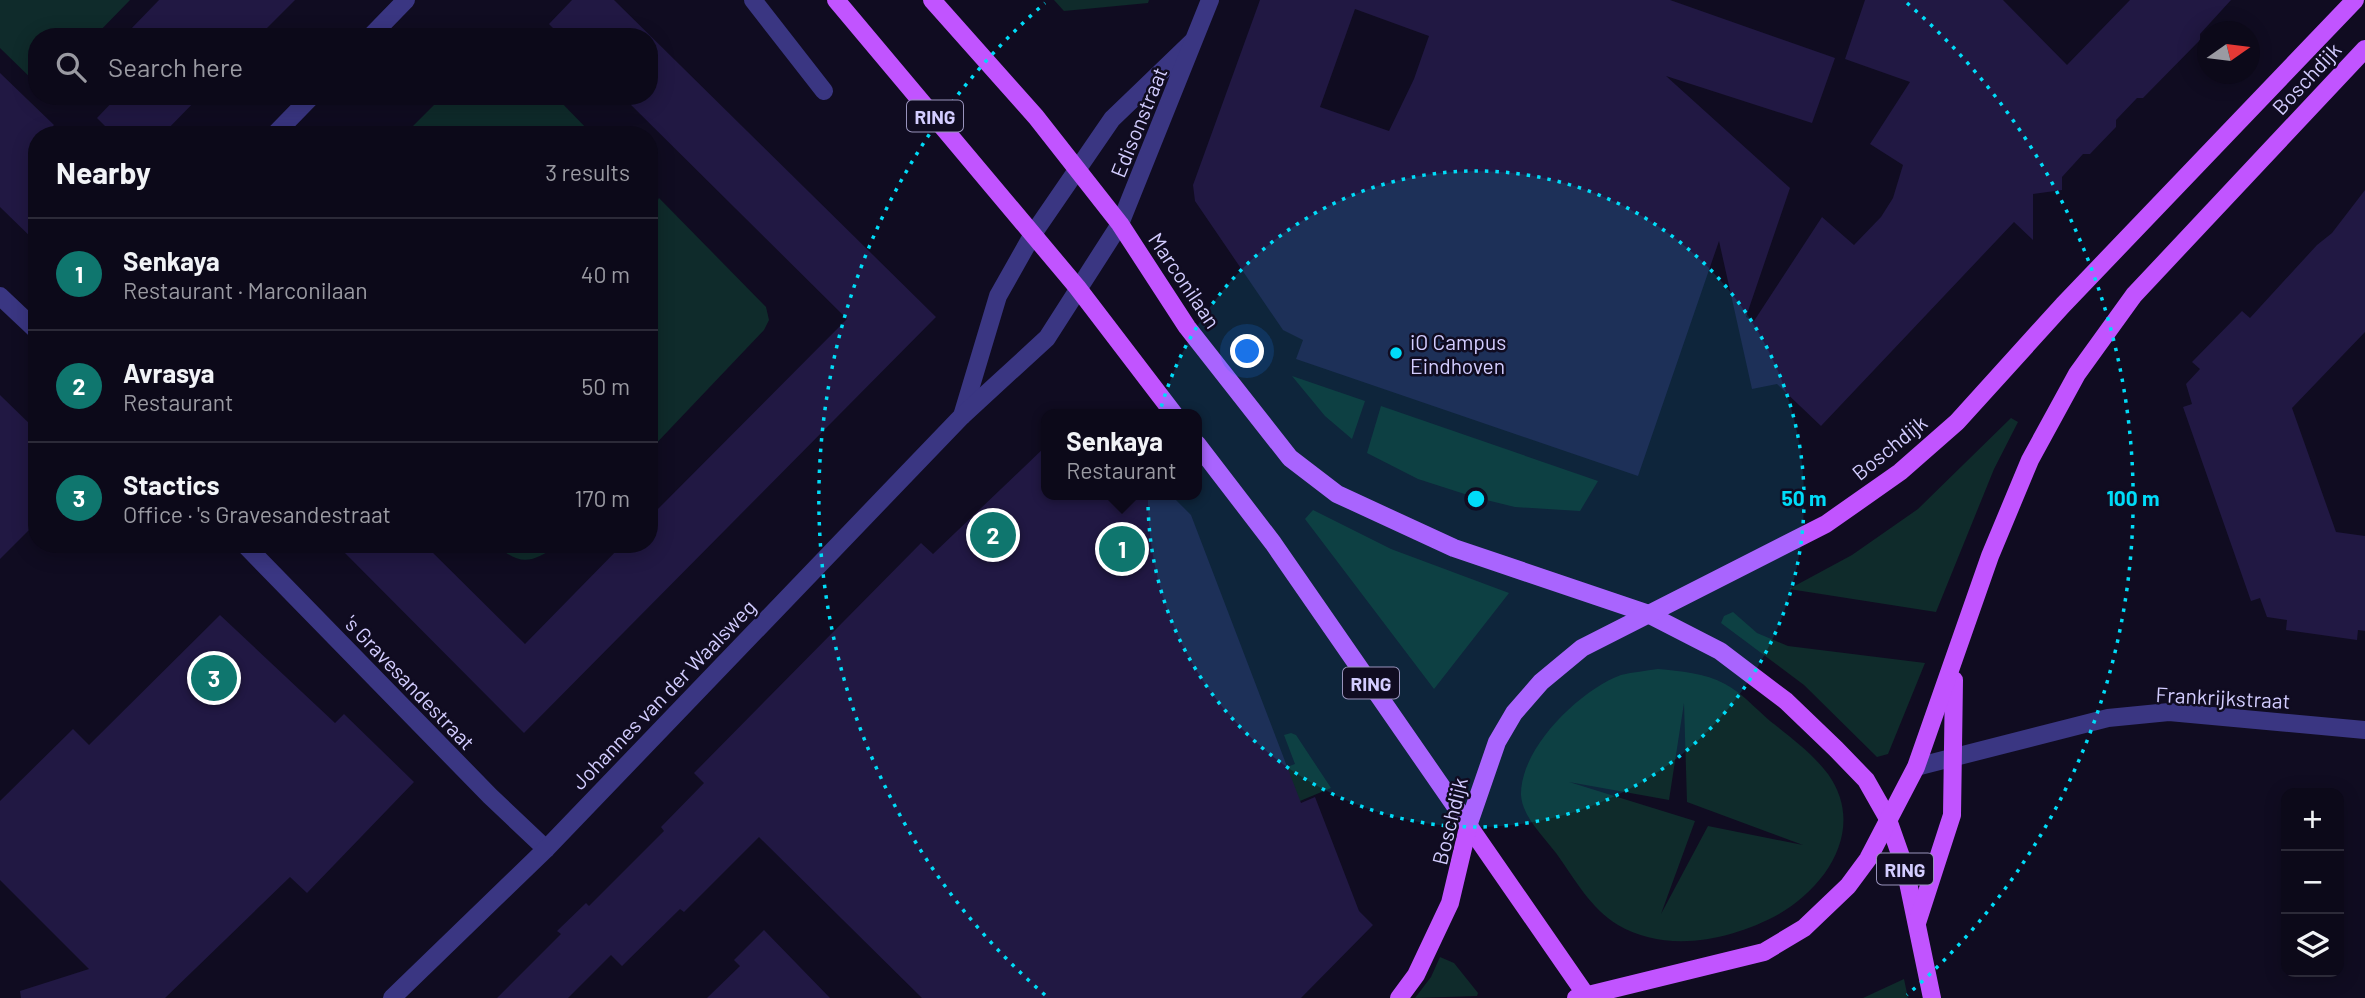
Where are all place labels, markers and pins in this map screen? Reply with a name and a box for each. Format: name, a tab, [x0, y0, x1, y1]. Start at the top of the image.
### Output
place label: iO Campus Eindhoven	[1410, 329, 1506, 378]
marker: iO Campus Eindhoven	[1388, 345, 1404, 361]
centre of rings	[1464, 487, 1488, 511]
pin: 2	[970, 509, 1016, 561]
pin: 1	[1099, 523, 1145, 575]
pin: 3	[191, 652, 237, 704]

